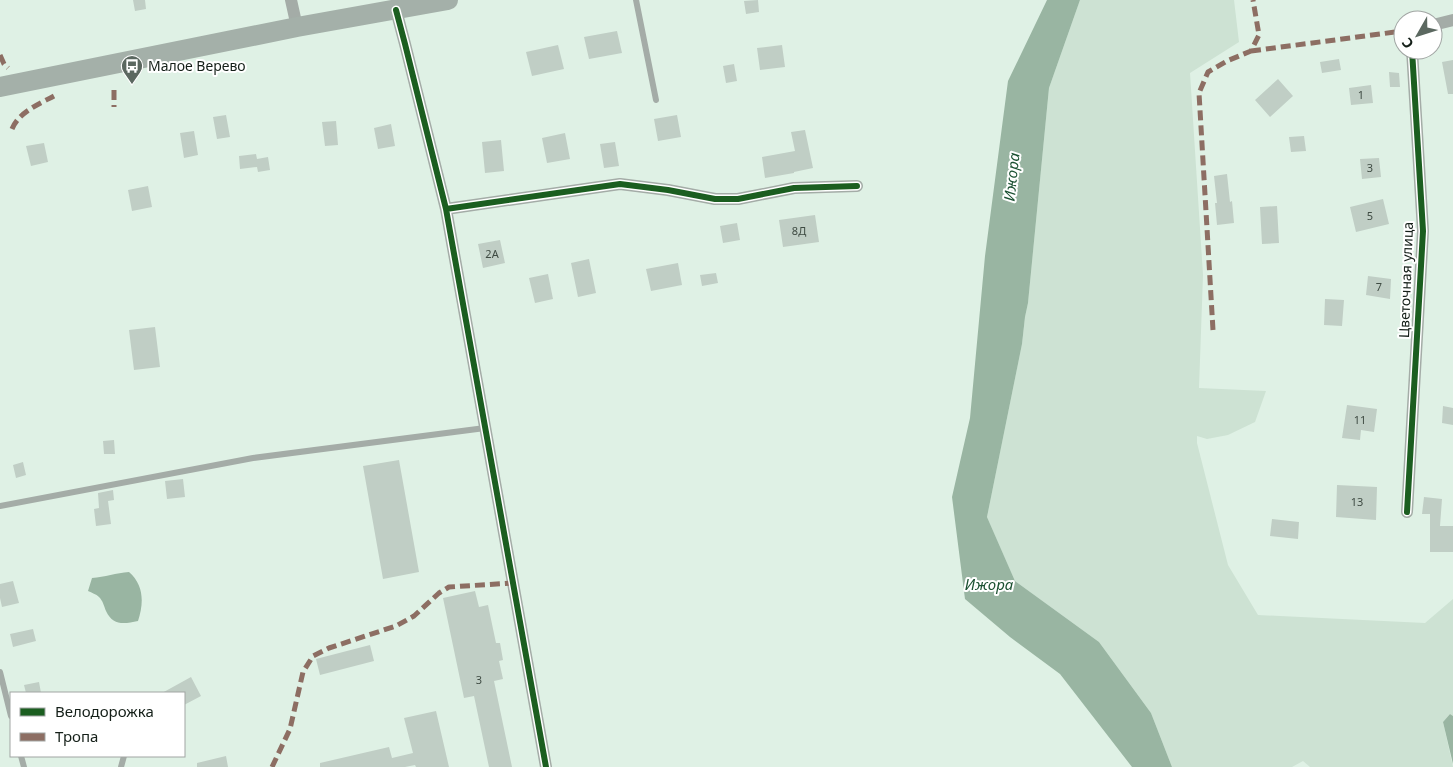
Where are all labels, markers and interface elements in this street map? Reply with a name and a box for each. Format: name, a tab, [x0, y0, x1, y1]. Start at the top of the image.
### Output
north arrow	[1393, 10, 1443, 60]
text: С	[1397, 34, 1418, 53]
bus stop icon: Малое Верево	[120, 54, 144, 85]
place label: Малое Верево	[148, 56, 246, 75]
house number: 1	[1358, 87, 1364, 102]
water label: Ижора	[999, 151, 1024, 202]
house number: 3	[1367, 160, 1373, 175]
house number: 5	[1367, 208, 1373, 223]
street label: Цветочная улица	[1394, 221, 1417, 338]
house number: 8Д	[792, 223, 806, 238]
house number: 2А	[485, 246, 500, 261]
house number: 7	[1376, 279, 1382, 294]
house number: 11	[1354, 412, 1366, 427]
house number: 13	[1351, 494, 1363, 509]
water label: Ижора	[965, 574, 1014, 594]
house number: 3	[476, 672, 482, 687]
legend	[10, 692, 185, 757]
text: Велодорожка	[55, 701, 154, 721]
text: Тропа	[55, 726, 98, 746]

